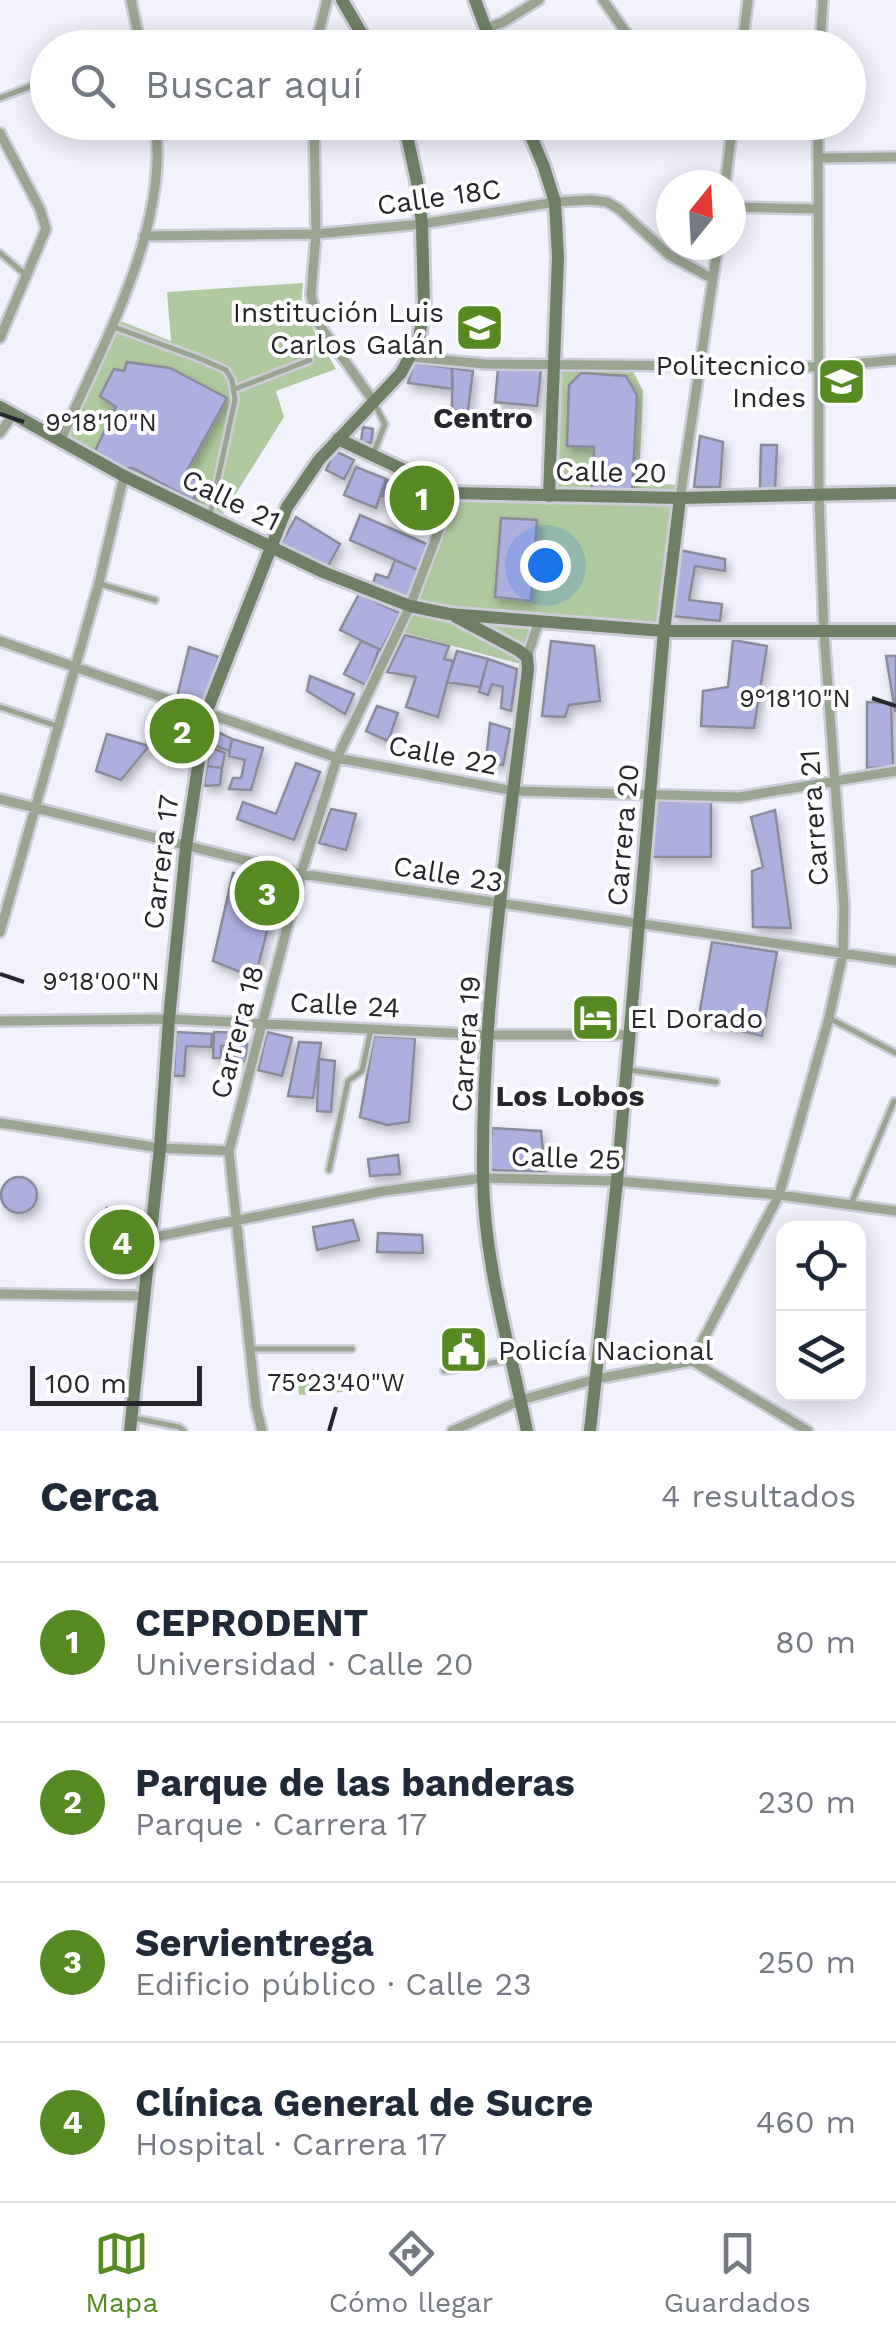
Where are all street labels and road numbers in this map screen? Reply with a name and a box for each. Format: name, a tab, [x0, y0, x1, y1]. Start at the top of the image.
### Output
street label: Calle 18C	[375, 172, 503, 222]
street label: Calle 20	[555, 455, 667, 489]
street label: Calle 21	[177, 462, 285, 538]
street label: Calle 22	[386, 728, 500, 782]
street label: Carrera 21	[793, 749, 835, 887]
street label: Carrera 20	[600, 762, 646, 908]
street label: Carrera 17	[136, 793, 186, 931]
street label: Calle 23	[391, 849, 505, 899]
street label: Carrera 18	[203, 962, 271, 1102]
street label: Carrera 19	[445, 974, 487, 1114]
street label: Calle 24	[289, 986, 401, 1024]
street label: Calle 25	[510, 1140, 622, 1176]

